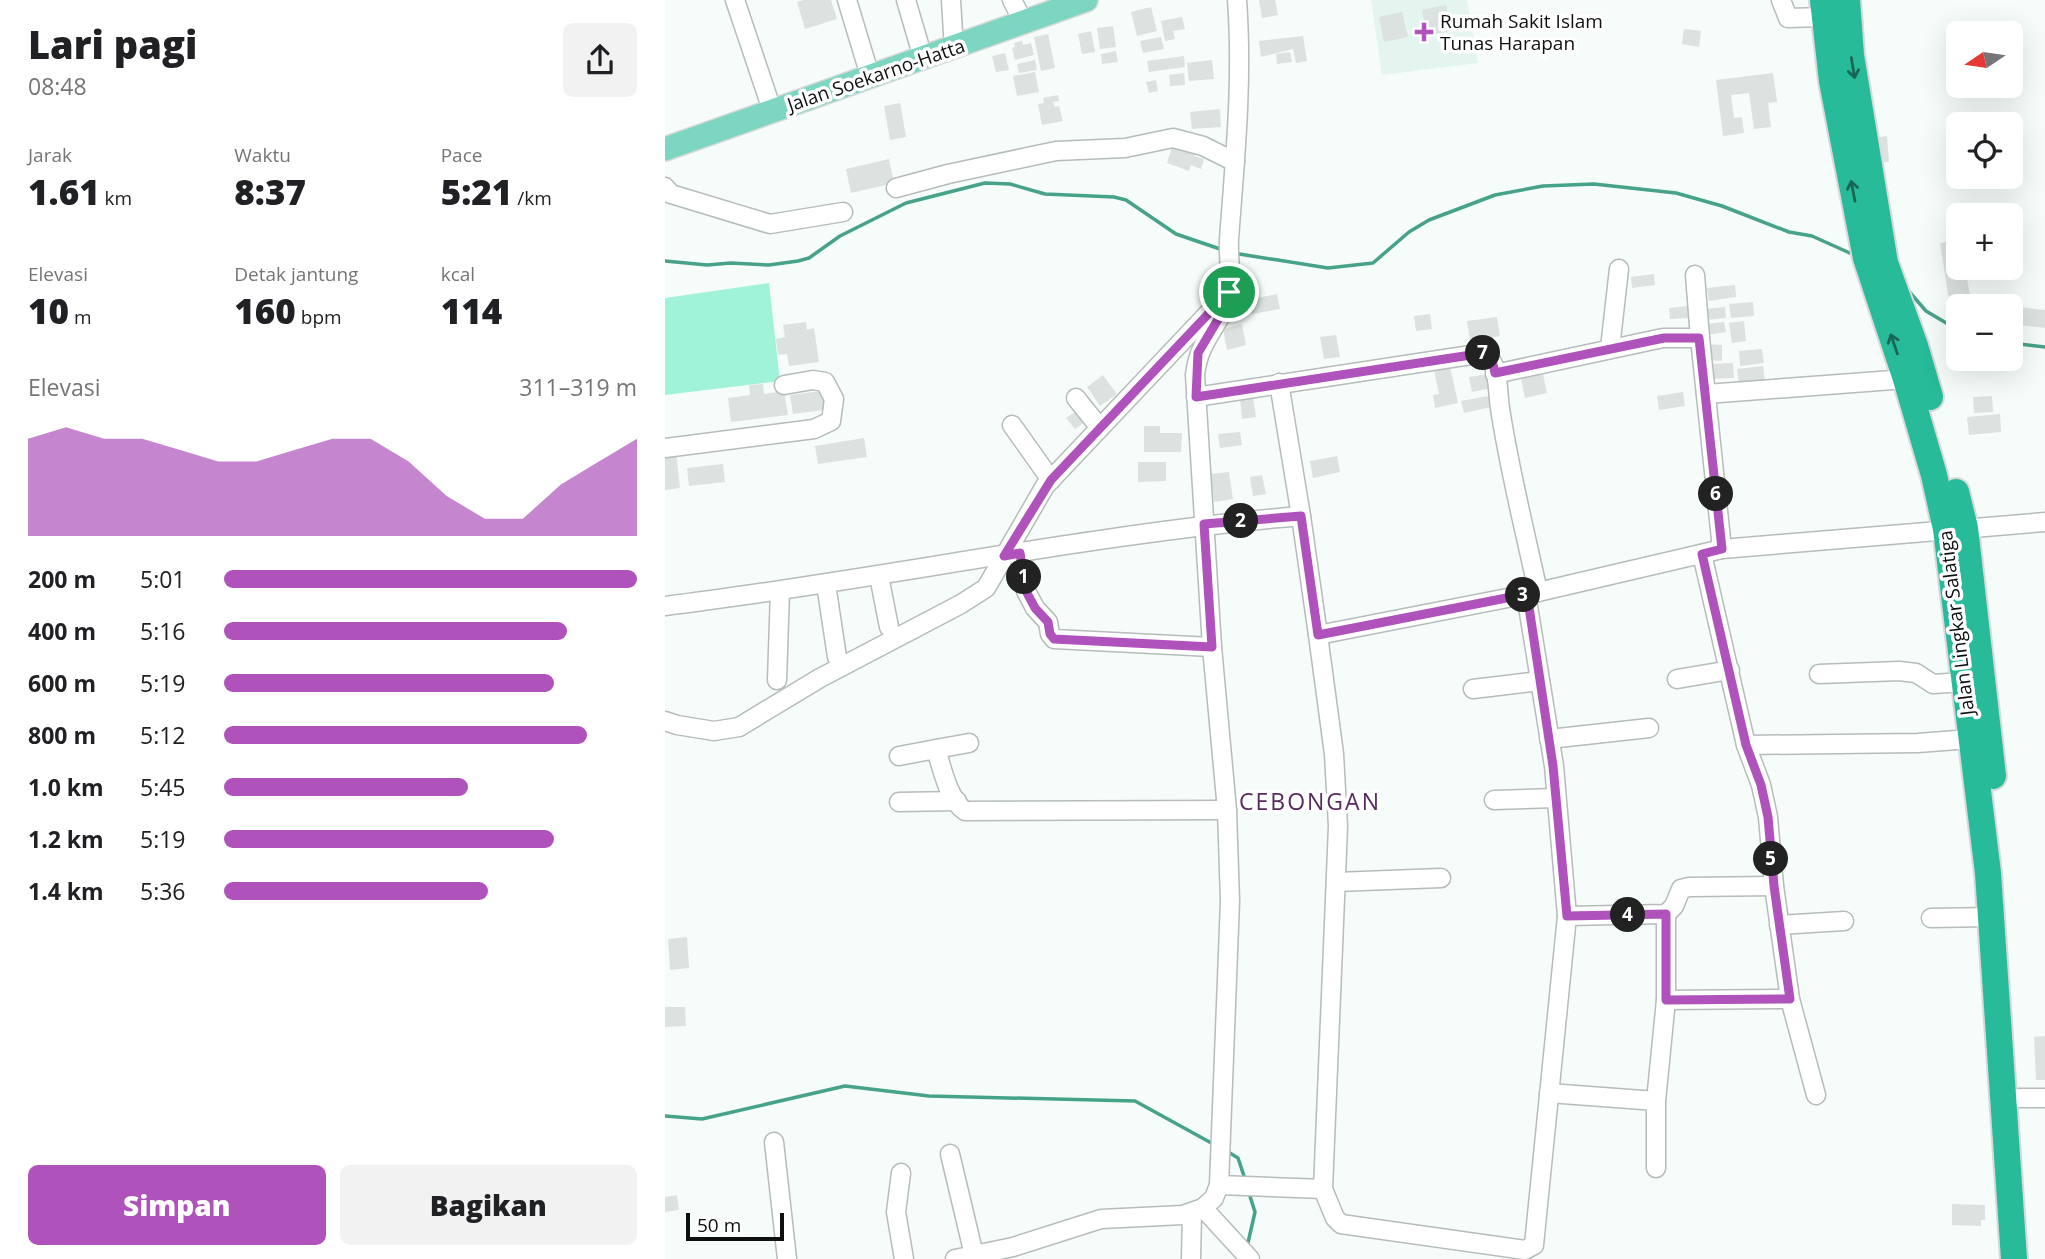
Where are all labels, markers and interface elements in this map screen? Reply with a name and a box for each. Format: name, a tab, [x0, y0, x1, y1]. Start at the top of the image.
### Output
place label: Rumah Sakit Islam Tunas Harapan	[1440, 8, 1603, 56]
text: Lari pagi	[28, 18, 197, 70]
north arrow	[1946, 21, 2023, 98]
map controls	[1946, 21, 2023, 371]
marker: Rumah Sakit Islam Tunas Harapan	[1414, 22, 1434, 42]
button: share	[563, 23, 637, 97]
street label: Jalan Soekarno-Hatta	[782, 32, 968, 118]
one-way arrow	[1847, 56, 1860, 79]
text: 08:48	[28, 70, 87, 102]
button: locate	[1946, 112, 2023, 189]
text: Jarak	[28, 142, 72, 168]
text: Waktu	[234, 142, 291, 168]
text: Pace	[441, 142, 482, 168]
text: 1.61	[28, 168, 100, 215]
text: 8:37	[234, 168, 306, 215]
text: 5:21	[441, 168, 512, 215]
one-way arrow	[1845, 180, 1859, 203]
text: km	[100, 185, 132, 211]
text: /km	[512, 185, 552, 211]
button: +	[1946, 203, 2023, 280]
text: Elevasi	[28, 261, 88, 287]
text: Detak jantung	[234, 261, 358, 287]
text: kcal	[441, 261, 475, 287]
pin	[1199, 262, 1259, 322]
icon: arrive	[1210, 273, 1248, 311]
text: 10	[28, 287, 69, 334]
text: 160	[234, 287, 296, 334]
text: 114	[441, 287, 502, 334]
button: −	[1946, 294, 2023, 371]
text: m	[69, 304, 92, 330]
text: bpm	[296, 304, 342, 330]
one-way arrow	[1887, 333, 1900, 355]
pin: 7	[1465, 336, 1501, 370]
text: 7	[1477, 339, 1488, 365]
text: Elevasi	[28, 371, 101, 403]
text: 311–319 m	[519, 371, 637, 403]
pin: 6	[1699, 476, 1733, 512]
text: 6	[1710, 480, 1721, 506]
pin: 2	[1223, 504, 1259, 538]
text: 2	[1235, 507, 1246, 533]
street label: Jalan Lingkar Salatiga	[1932, 529, 1980, 719]
pin: 1	[1007, 560, 1041, 594]
text: 200 m	[28, 563, 96, 595]
text: 5:01	[140, 563, 186, 595]
text: 1	[1018, 563, 1029, 589]
pin: 3	[1505, 578, 1541, 612]
text: 3	[1517, 581, 1528, 607]
text: 400 m	[28, 615, 96, 647]
text: 5:16	[140, 615, 186, 647]
text: 600 m	[28, 667, 96, 699]
text: 5:19	[140, 667, 186, 699]
text: 800 m	[28, 719, 96, 751]
text: 5:12	[140, 719, 186, 751]
text: 1.0 km	[28, 771, 104, 803]
text: 5:45	[140, 771, 186, 803]
district label: CEBONGAN	[1239, 785, 1381, 817]
text: 1.2 km	[28, 823, 104, 855]
text: 5:19	[140, 823, 186, 855]
pin: 5	[1753, 842, 1789, 876]
text: 5	[1765, 845, 1776, 871]
text: 1.4 km	[28, 875, 104, 907]
text: 5:36	[140, 875, 186, 907]
pin: 4	[1611, 898, 1646, 932]
text: 4	[1622, 901, 1633, 927]
button: Simpan	[28, 1165, 326, 1245]
button: Bagikan	[340, 1165, 637, 1245]
scale bar	[686, 1210, 784, 1242]
text: 50 m	[697, 1212, 741, 1238]

